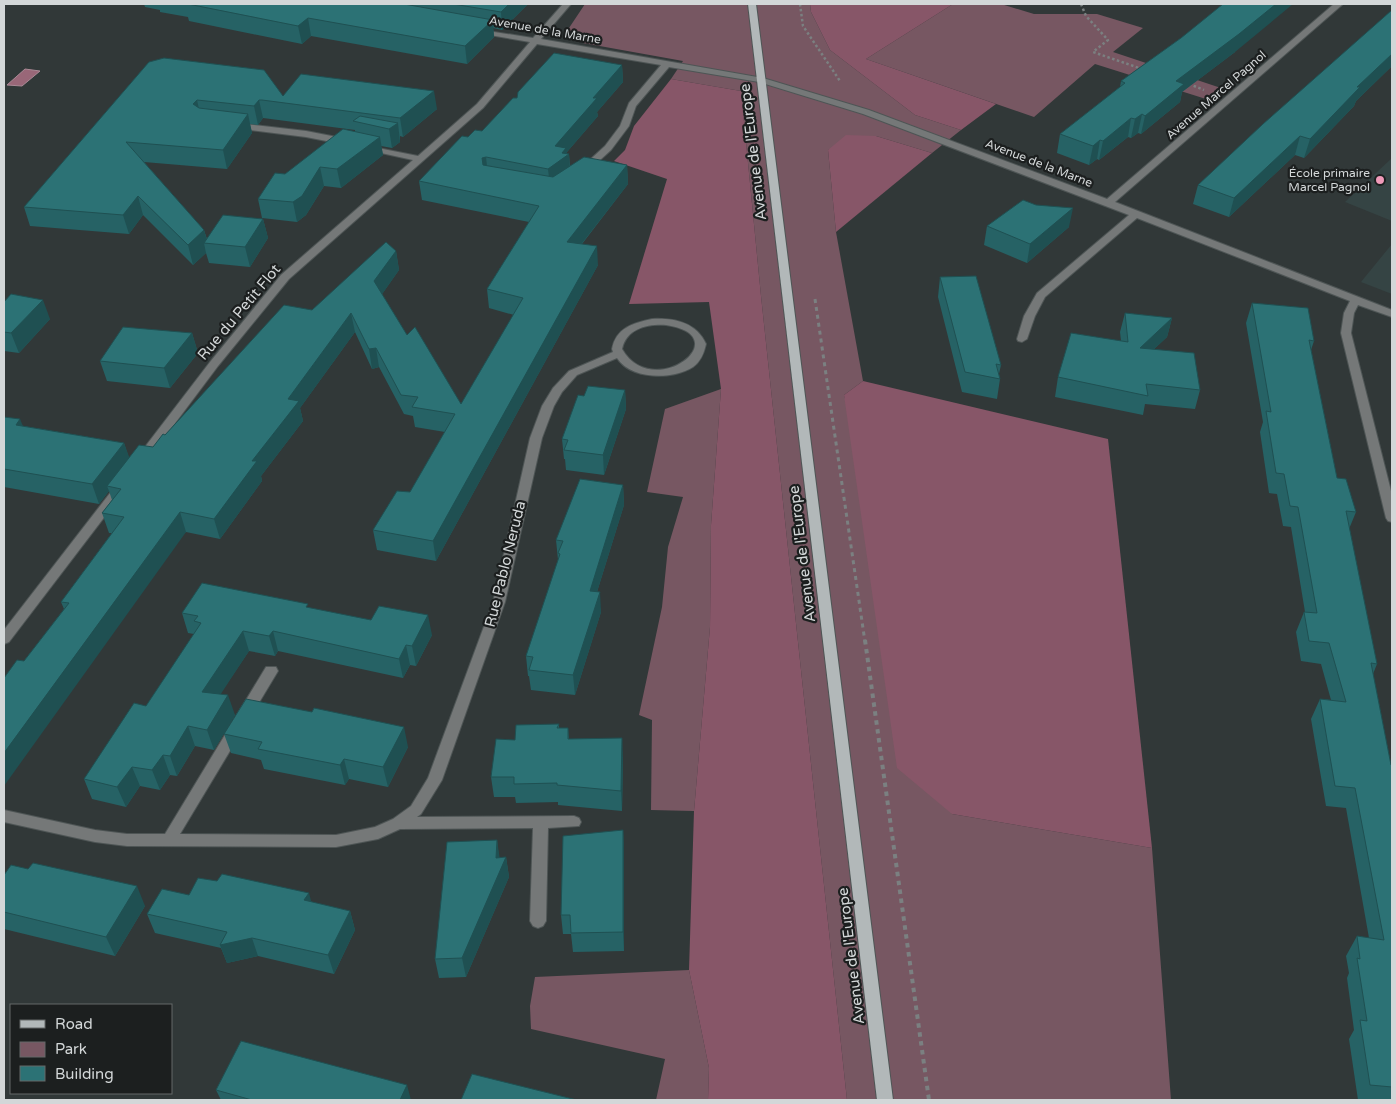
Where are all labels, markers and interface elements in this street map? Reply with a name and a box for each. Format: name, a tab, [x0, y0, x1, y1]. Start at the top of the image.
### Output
street label: Avenue de la Marne	[488, 13, 602, 47]
street label: Avenue Marcel Pagnol	[1163, 48, 1269, 142]
street label: Avenue de l'Europe	[736, 83, 770, 221]
street label: Avenue de la Marne	[984, 136, 1095, 190]
place label: École primaire Marcel Pagnol	[1288, 166, 1370, 194]
marker: École primaire Marcel Pagnol	[1374, 174, 1386, 186]
street label: Rue du Petit Flot	[194, 260, 285, 364]
street label: Avenue de l'Europe	[785, 485, 819, 623]
street label: Rue Pablo Neruda	[481, 499, 529, 629]
street label: Avenue de l'Europe	[834, 887, 868, 1025]
legend	[10, 1004, 172, 1094]
text: Road	[55, 1015, 93, 1033]
text: Park	[55, 1040, 87, 1058]
text: Building	[55, 1065, 114, 1083]

